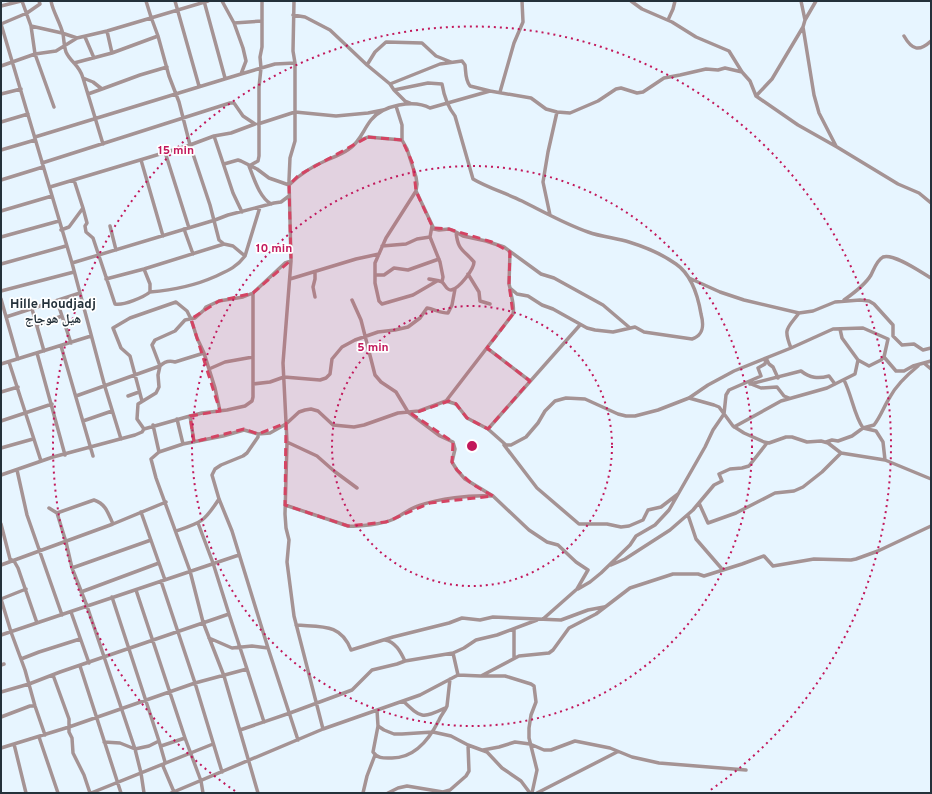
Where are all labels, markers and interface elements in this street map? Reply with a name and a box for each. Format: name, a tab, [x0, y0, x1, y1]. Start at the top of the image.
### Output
text: 15 min	[158, 143, 194, 159]
text: 10 min	[256, 241, 292, 257]
district label: Hille Houdjadj هيل هوجاج	[10, 297, 96, 328]
text: 5 min	[357, 340, 389, 356]
centre of rings	[465, 439, 479, 453]

